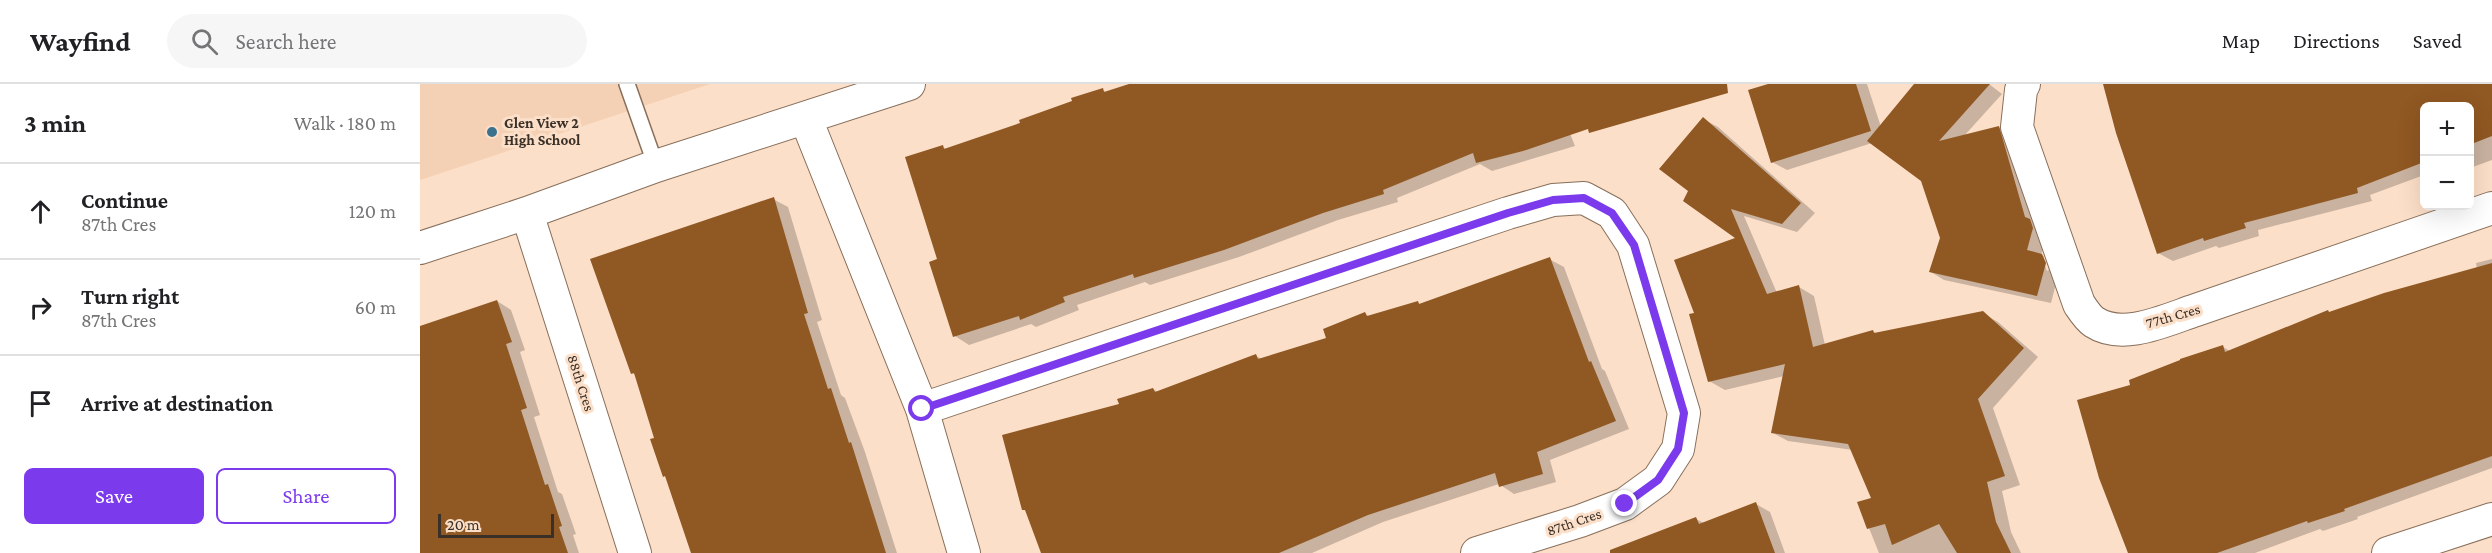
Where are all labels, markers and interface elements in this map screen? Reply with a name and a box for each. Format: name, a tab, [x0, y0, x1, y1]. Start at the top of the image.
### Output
search box	[167, 14, 587, 68]
icon: search	[188, 25, 221, 58]
text: Wayfind	[30, 26, 131, 57]
text: Search here	[236, 29, 336, 54]
text: Map	[2222, 29, 2260, 53]
text: Directions	[2293, 29, 2380, 53]
text: Saved	[2413, 29, 2462, 53]
map controls	[2420, 102, 2474, 210]
button: +	[2420, 102, 2474, 156]
text: 3 min	[24, 109, 86, 138]
text: Walk · 180 m	[294, 112, 396, 134]
place label: Glen View 2 High School	[504, 115, 581, 148]
marker: Glen View 2 High School	[485, 125, 499, 139]
button: −	[2420, 156, 2474, 210]
text: Continue	[81, 188, 168, 213]
icon: ahead	[24, 195, 57, 228]
text: 120 m	[349, 200, 396, 222]
text: 87th Cres	[81, 213, 156, 235]
text: Turn right	[81, 284, 179, 309]
icon: right	[24, 291, 57, 324]
text: 60 m	[355, 296, 396, 318]
street label: 77th Cres	[2144, 301, 2202, 331]
text: 87th Cres	[81, 309, 156, 331]
street label: 88th Cres	[564, 353, 598, 413]
icon: arrive	[24, 387, 57, 420]
text: Arrive at destination	[81, 391, 273, 416]
route start	[908, 395, 934, 421]
button: Save	[24, 468, 204, 524]
button: Share	[216, 468, 396, 524]
route end	[1611, 490, 1637, 516]
street label: 87th Cres	[1545, 505, 1603, 539]
scale bar	[438, 511, 554, 538]
text: 20 m	[447, 516, 480, 533]

